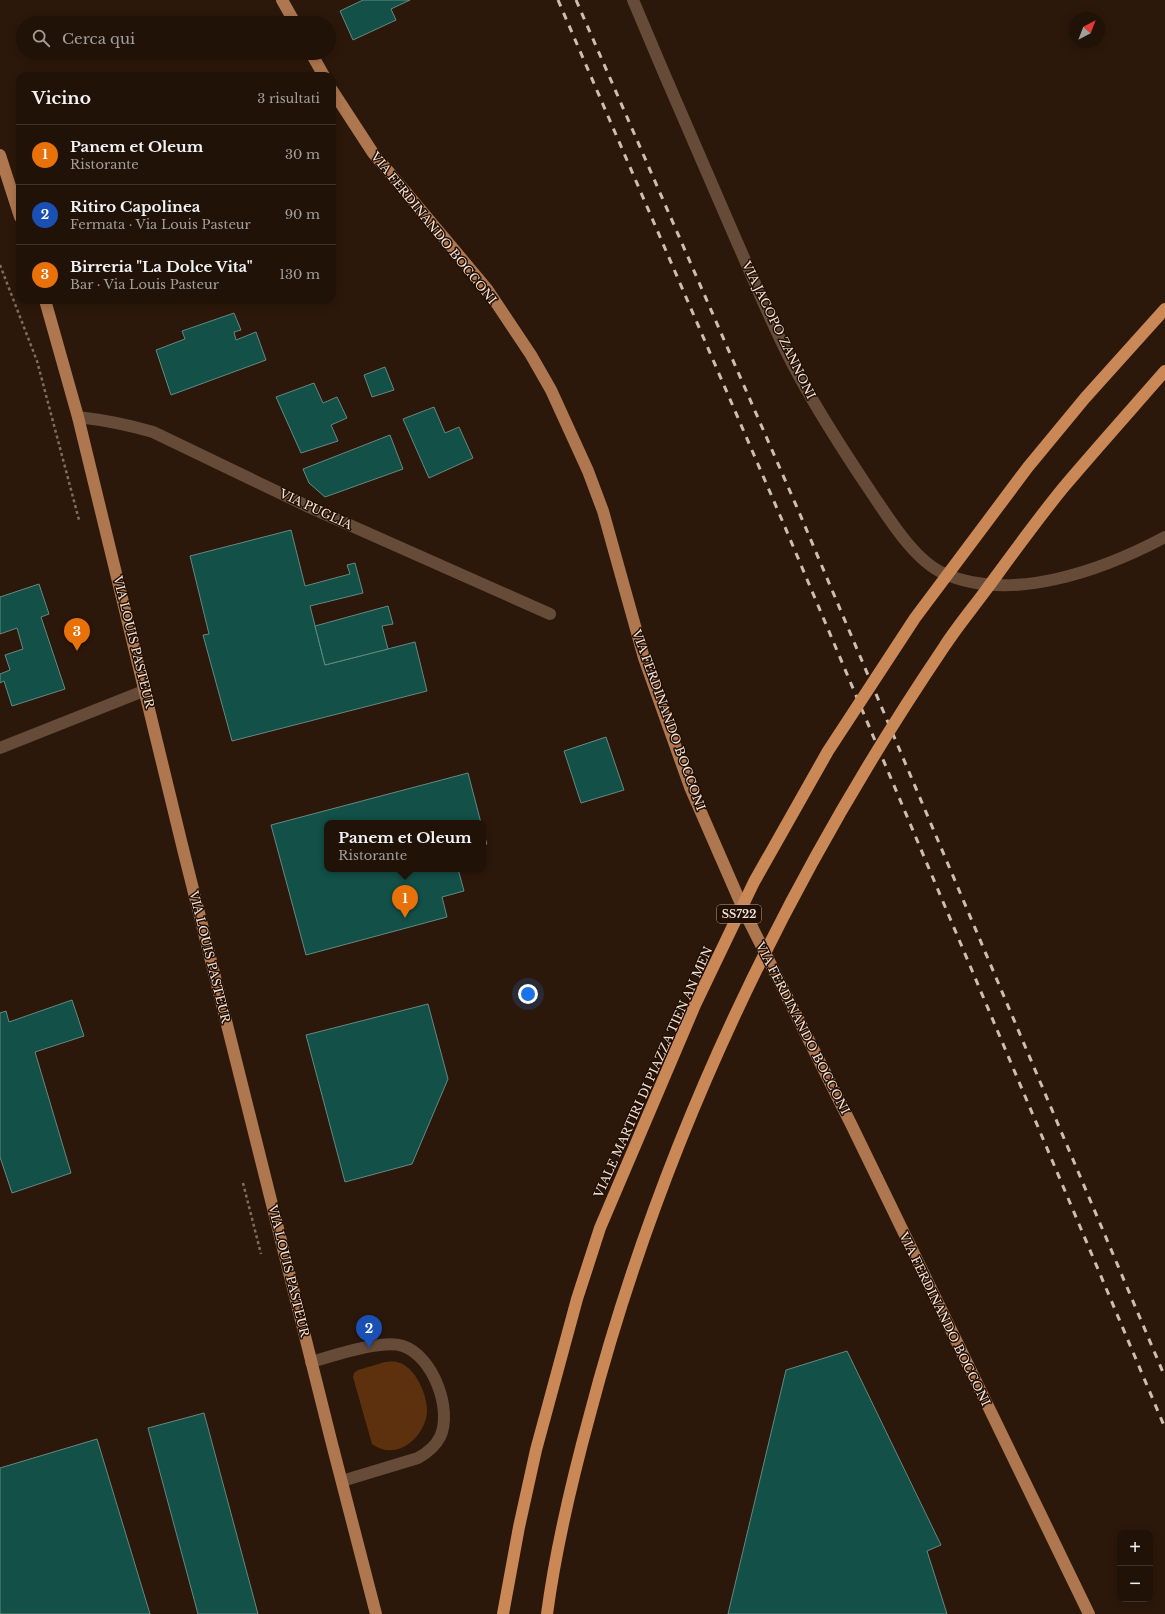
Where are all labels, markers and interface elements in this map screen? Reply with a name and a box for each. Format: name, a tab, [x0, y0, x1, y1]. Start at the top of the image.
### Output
north arrow	[1069, 12, 1105, 48]
search box	[16, 16, 336, 60]
icon: search	[30, 27, 52, 49]
text: Cerca qui	[62, 29, 135, 48]
text: Vicino	[32, 88, 91, 109]
text: 3 risultati	[257, 90, 320, 107]
text: Panem et Oleum	[70, 137, 203, 156]
text: 1	[42, 146, 48, 163]
text: 30 m	[285, 146, 320, 163]
street label: VIA FERDINANDO BOCCONI	[367, 148, 500, 307]
text: Ristorante	[70, 156, 139, 173]
text: Ritiro Capolinea	[70, 197, 200, 216]
text: 2	[41, 206, 49, 223]
text: 90 m	[285, 206, 320, 223]
text: Fermata · Via Louis Pasteur	[70, 216, 251, 233]
text: Birreria "La Dolce Vita"	[70, 257, 253, 276]
street label: VIA JACOPO ZANNONI	[739, 258, 819, 401]
text: 3	[41, 266, 49, 283]
text: 130 m	[279, 266, 320, 283]
text: Bar · Via Louis Pasteur	[70, 276, 219, 293]
street label: VIA PUGLIA	[276, 485, 355, 533]
street label: VIA LOUIS PASTEUR	[110, 573, 158, 710]
pin: 3	[64, 618, 90, 651]
street label: VIA FERDINANDO BOCCONI	[629, 627, 709, 812]
popup	[324, 820, 486, 872]
text: Panem et Oleum	[338, 828, 472, 847]
text: Ristorante	[338, 847, 407, 864]
pin: 1	[392, 885, 418, 918]
street label: VIA LOUIS PASTEUR	[186, 888, 234, 1025]
road number: SS722	[717, 905, 761, 923]
street label: VIA FERDINANDO BOCCONI	[752, 939, 853, 1117]
street label: VIALE MARTIRI DI PIAZZA TIEN AN MEN	[590, 944, 716, 1201]
your location	[518, 984, 538, 1004]
street label: VIA LOUIS PASTEUR	[265, 1202, 313, 1339]
street label: VIA FERDINANDO BOCCONI	[896, 1229, 994, 1408]
pin: 2	[356, 1315, 382, 1348]
map controls	[1117, 1530, 1153, 1602]
button: +	[1117, 1530, 1153, 1566]
button: −	[1117, 1566, 1153, 1602]

